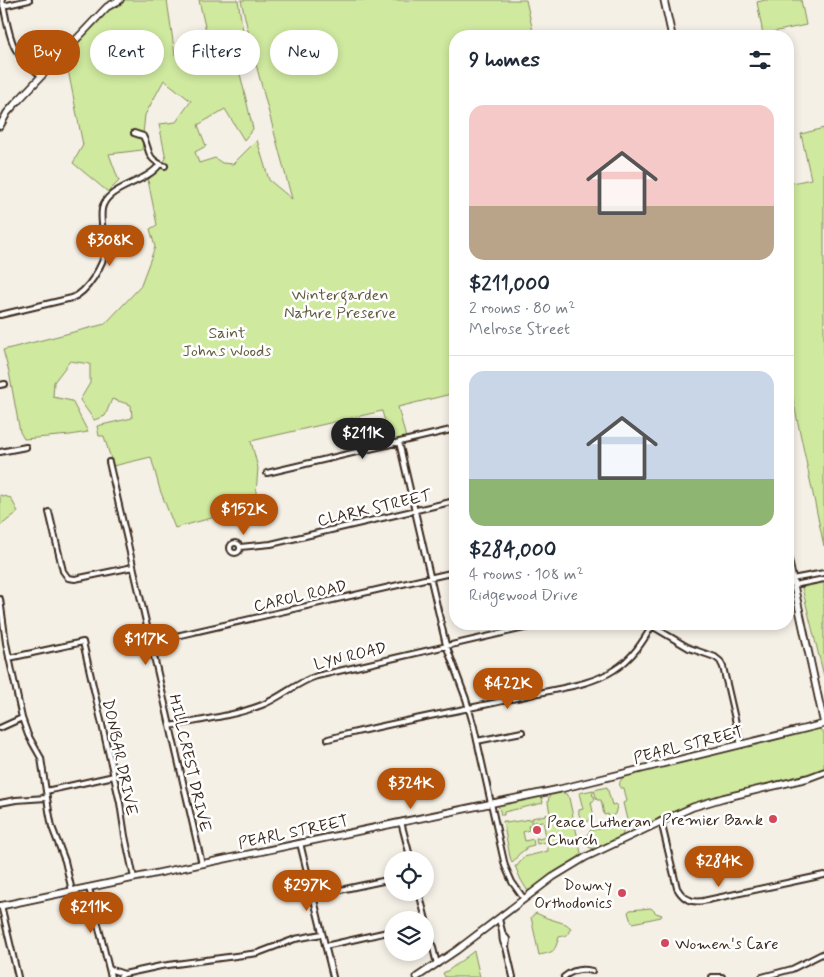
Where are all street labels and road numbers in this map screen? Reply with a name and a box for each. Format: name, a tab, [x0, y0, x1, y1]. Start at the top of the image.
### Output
street label: CLARK STREET	[315, 485, 435, 532]
street label: CAROL ROAD	[252, 576, 349, 617]
street label: LYN ROAD	[312, 637, 389, 676]
street label: HILLCREST DRIVE	[163, 692, 216, 834]
street label: DONBAR DRIVE	[97, 697, 142, 818]
street label: PEARL STREET	[631, 722, 745, 769]
street label: PEARL STREET	[236, 811, 350, 854]

